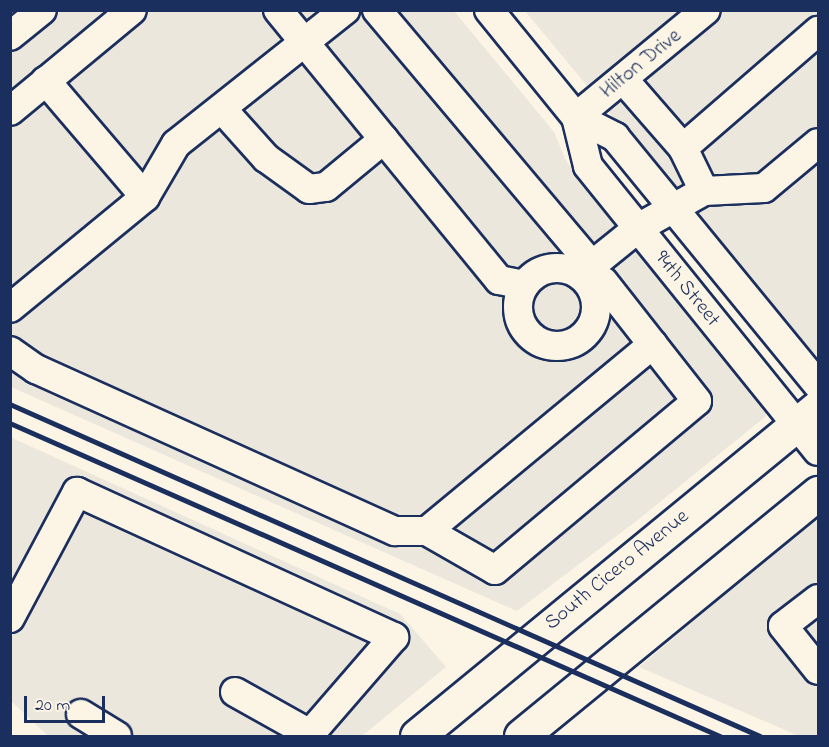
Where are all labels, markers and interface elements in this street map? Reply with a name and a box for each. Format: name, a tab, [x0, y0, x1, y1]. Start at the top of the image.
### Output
street label: Hilton Drive	[595, 24, 687, 104]
street label: 94th Street	[649, 246, 725, 332]
street label: South Cicero Avenue	[540, 504, 694, 636]
scale bar	[27, 684, 108, 722]
text: 20 m	[35, 693, 70, 719]

